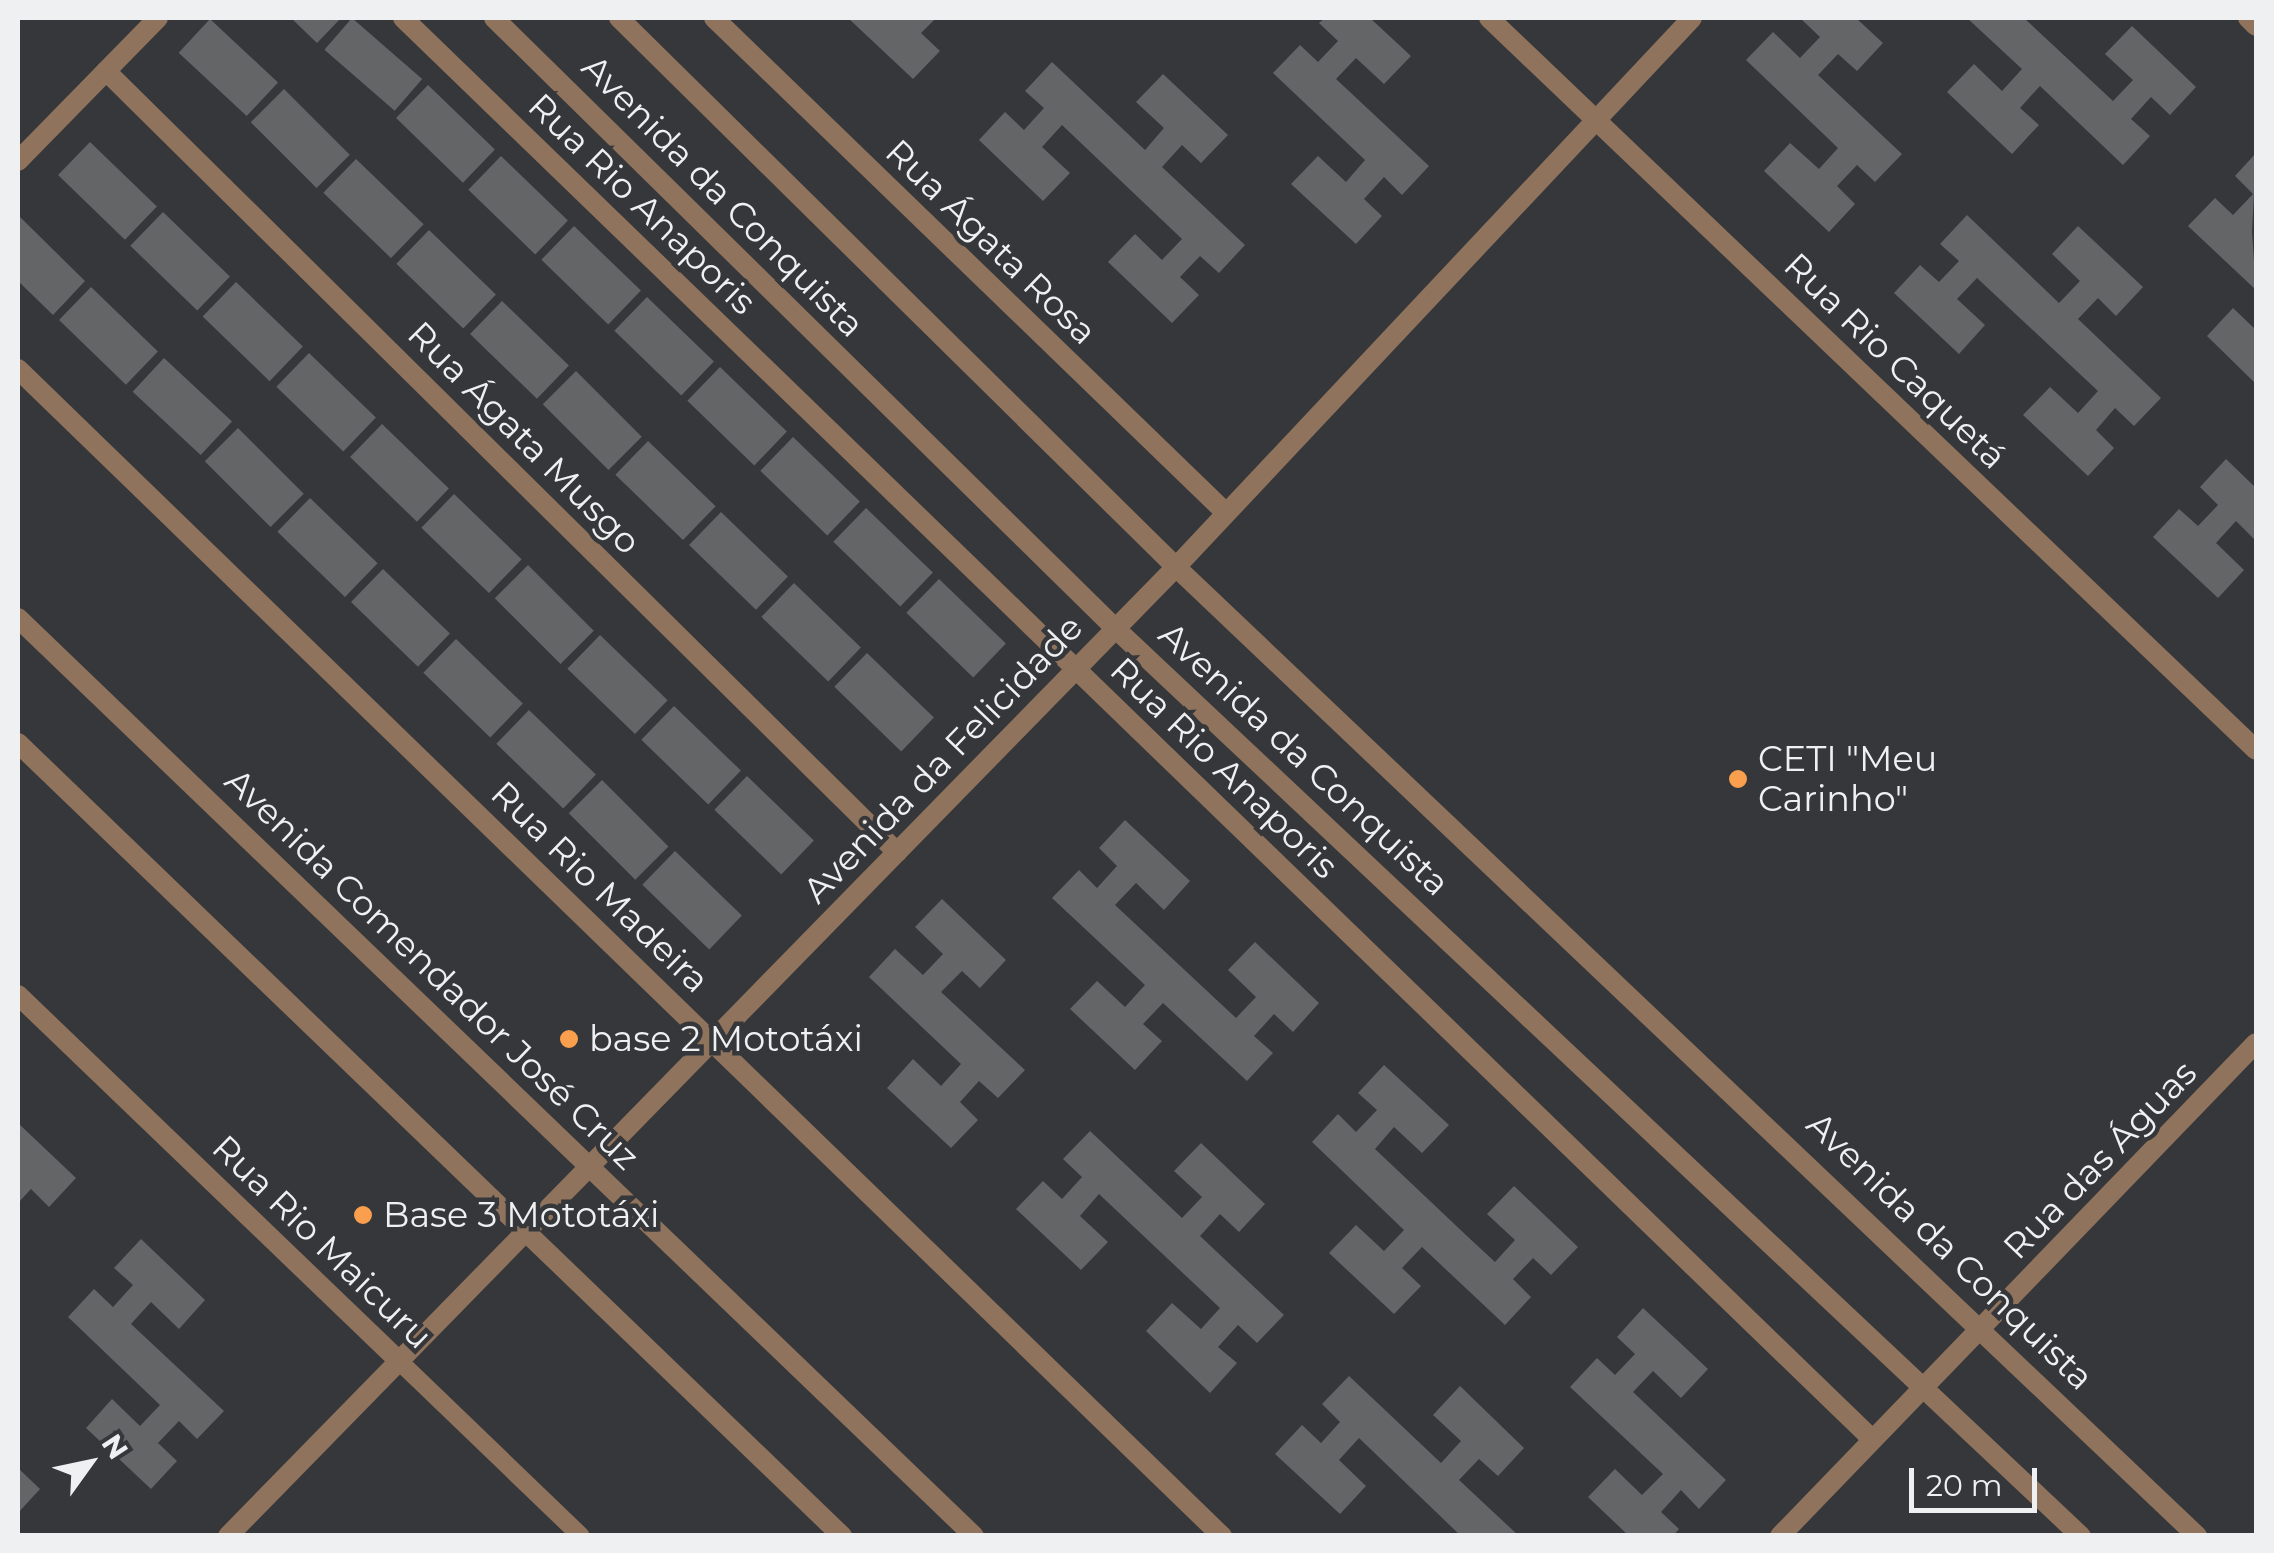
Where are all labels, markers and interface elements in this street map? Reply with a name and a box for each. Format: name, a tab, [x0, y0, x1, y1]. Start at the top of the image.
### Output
street label: Avenida da Conquista	[573, 46, 873, 346]
street label: Rua Rio Anaporis	[520, 85, 764, 323]
street label: Rua Ágata Rosa	[877, 131, 1105, 353]
street label: Rua Rio Caquetá	[1775, 244, 2015, 478]
street label: Rua Ágata Musgo	[399, 313, 649, 563]
street label: Avenida da Felicidade	[795, 606, 1091, 912]
street label: Avenida da Conquista	[1150, 614, 1458, 904]
street label: Rua Rio Anaporis	[1102, 649, 1346, 887]
place label: CETI "Meu Carinho"	[1758, 738, 1937, 820]
street label: Avenida Comendador José Cruz	[216, 760, 648, 1178]
marker: CETI "Meu Carinho"	[1727, 768, 1749, 790]
street label: Rua Rio Madeira	[483, 773, 717, 1001]
place label: base 2 Mototáxi	[589, 1018, 863, 1060]
marker: base 2 Mototáxi	[558, 1028, 580, 1050]
street label: Rua das Águas	[1995, 1052, 2205, 1268]
street label: Avenida da Conquista	[1798, 1103, 2102, 1399]
street label: Rua Rio Maicuru	[204, 1127, 440, 1357]
place label: Base 3 Mototáxi	[383, 1194, 659, 1236]
marker: Base 3 Mototáxi	[352, 1204, 374, 1226]
north arrow	[40, 1413, 140, 1513]
text: N	[95, 1428, 136, 1465]
scale bar	[1914, 1448, 2042, 1510]
text: 20 m	[1926, 1467, 2003, 1504]

